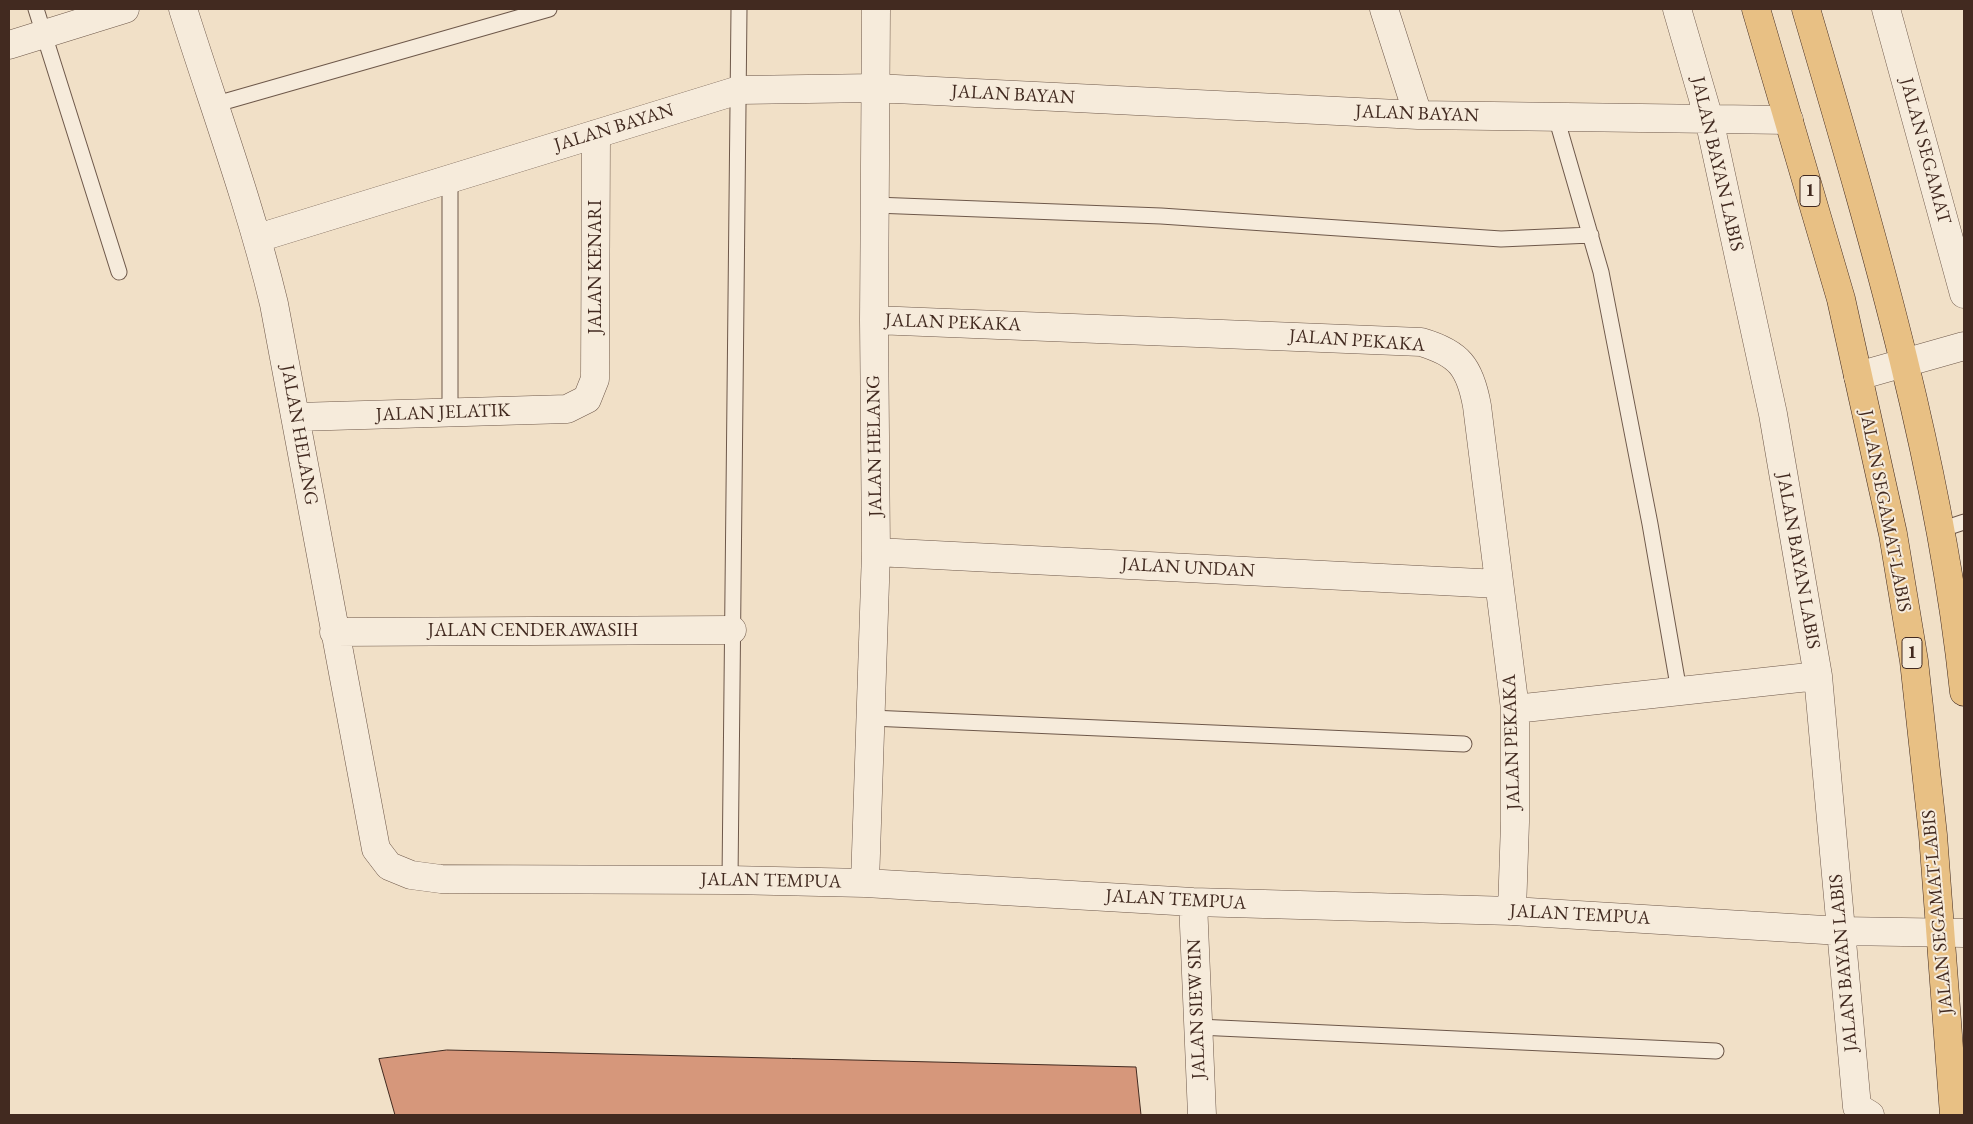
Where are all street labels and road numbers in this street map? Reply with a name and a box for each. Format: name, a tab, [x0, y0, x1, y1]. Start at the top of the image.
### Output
street label: JALAN BAYAN LABIS	[1686, 75, 1748, 253]
street label: JALAN SEGAMAT	[1895, 75, 1955, 227]
street label: JALAN BAYAN	[951, 80, 1075, 110]
street label: JALAN BAYAN	[551, 99, 677, 157]
street label: JALAN BAYAN	[1355, 100, 1479, 128]
road number: 1	[1800, 176, 1820, 207]
street label: JALAN KENARI	[585, 200, 607, 334]
street label: JALAN PEKAKA	[885, 309, 1021, 337]
street label: JALAN PEKAKA	[1288, 325, 1426, 357]
street label: JALAN HELANG	[275, 363, 323, 507]
street label: JALAN HELANG	[862, 375, 888, 517]
street label: JALAN JELATIK	[375, 399, 511, 427]
street label: JALAN SEGAMAT-LABIS	[1854, 408, 1916, 614]
street label: JALAN BAYAN LABIS	[1771, 471, 1825, 651]
street label: JALAN UNDAN	[1121, 553, 1255, 583]
street label: JALAN CENDERAWASIH	[428, 620, 638, 642]
road number: 1	[1902, 638, 1922, 668]
street label: JALAN PEKAKA	[1498, 674, 1526, 810]
street label: JALAN SEGAMAT-LABIS	[1918, 809, 1958, 1015]
street label: JALAN TEMPUA	[700, 868, 842, 894]
street label: JALAN BAYAN LABIS	[1825, 873, 1863, 1053]
street label: JALAN TEMPUA	[1105, 885, 1247, 915]
street label: JALAN TEMPUA	[1509, 900, 1651, 930]
street label: JALAN SIEW SIN	[1183, 939, 1211, 1079]

